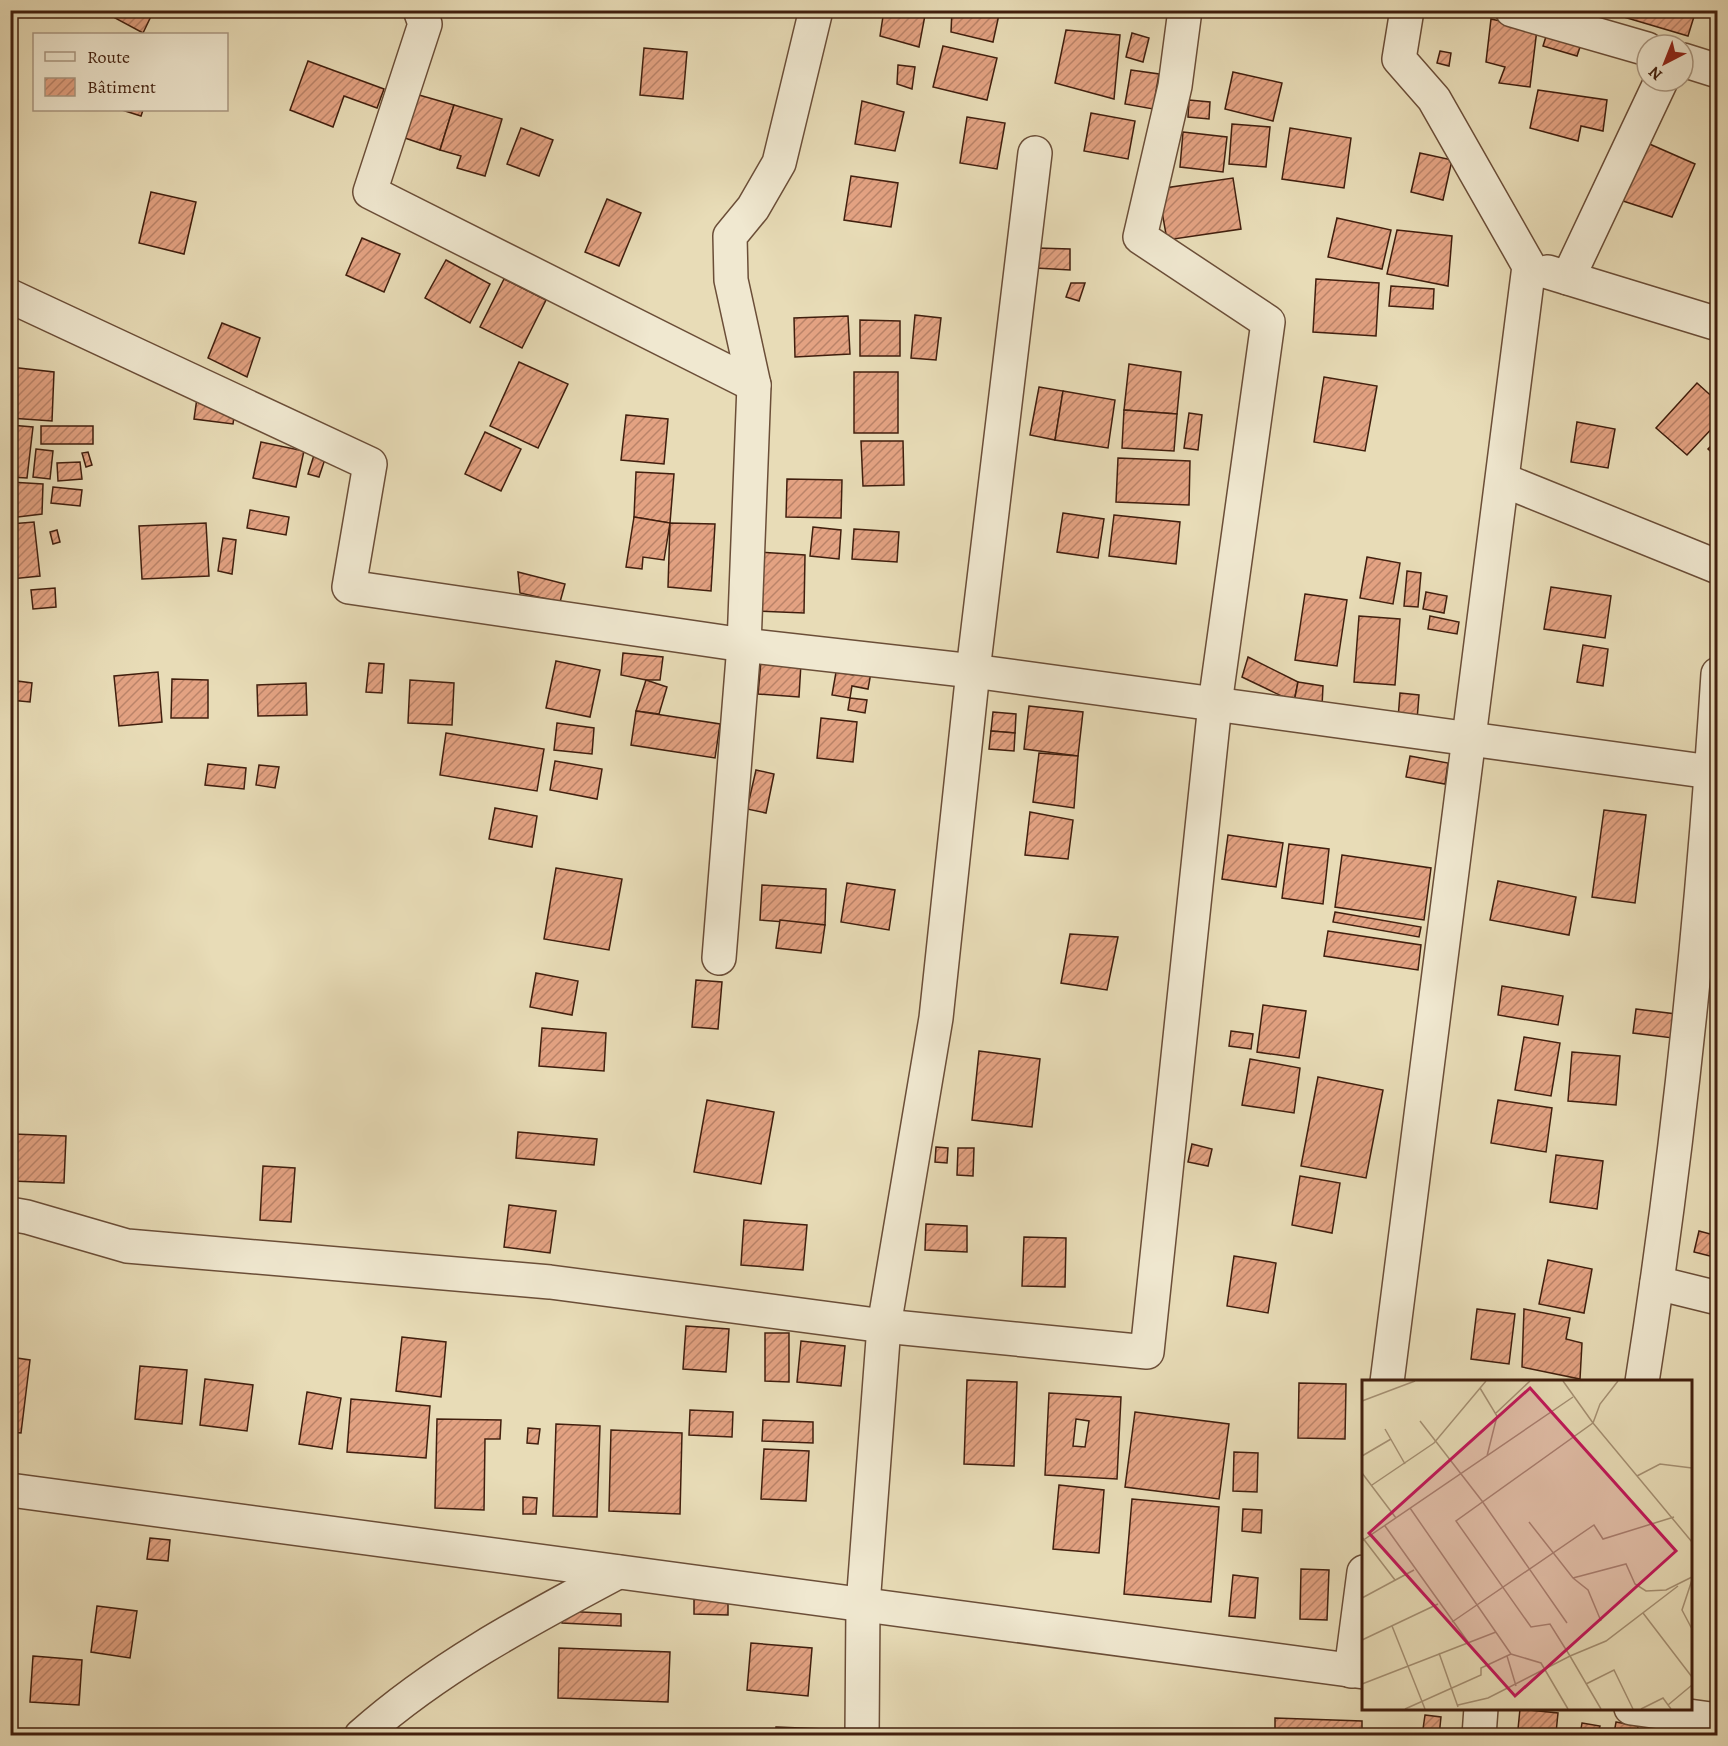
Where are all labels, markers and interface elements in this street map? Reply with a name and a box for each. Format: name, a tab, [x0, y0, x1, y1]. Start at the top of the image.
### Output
legend	[33, 33, 228, 111]
north arrow	[1635, 33, 1695, 93]
text: Route	[87, 45, 130, 69]
text: N	[1644, 61, 1667, 85]
text: Bâtiment	[87, 75, 156, 99]
inset map	[1362, 1380, 1692, 1710]

